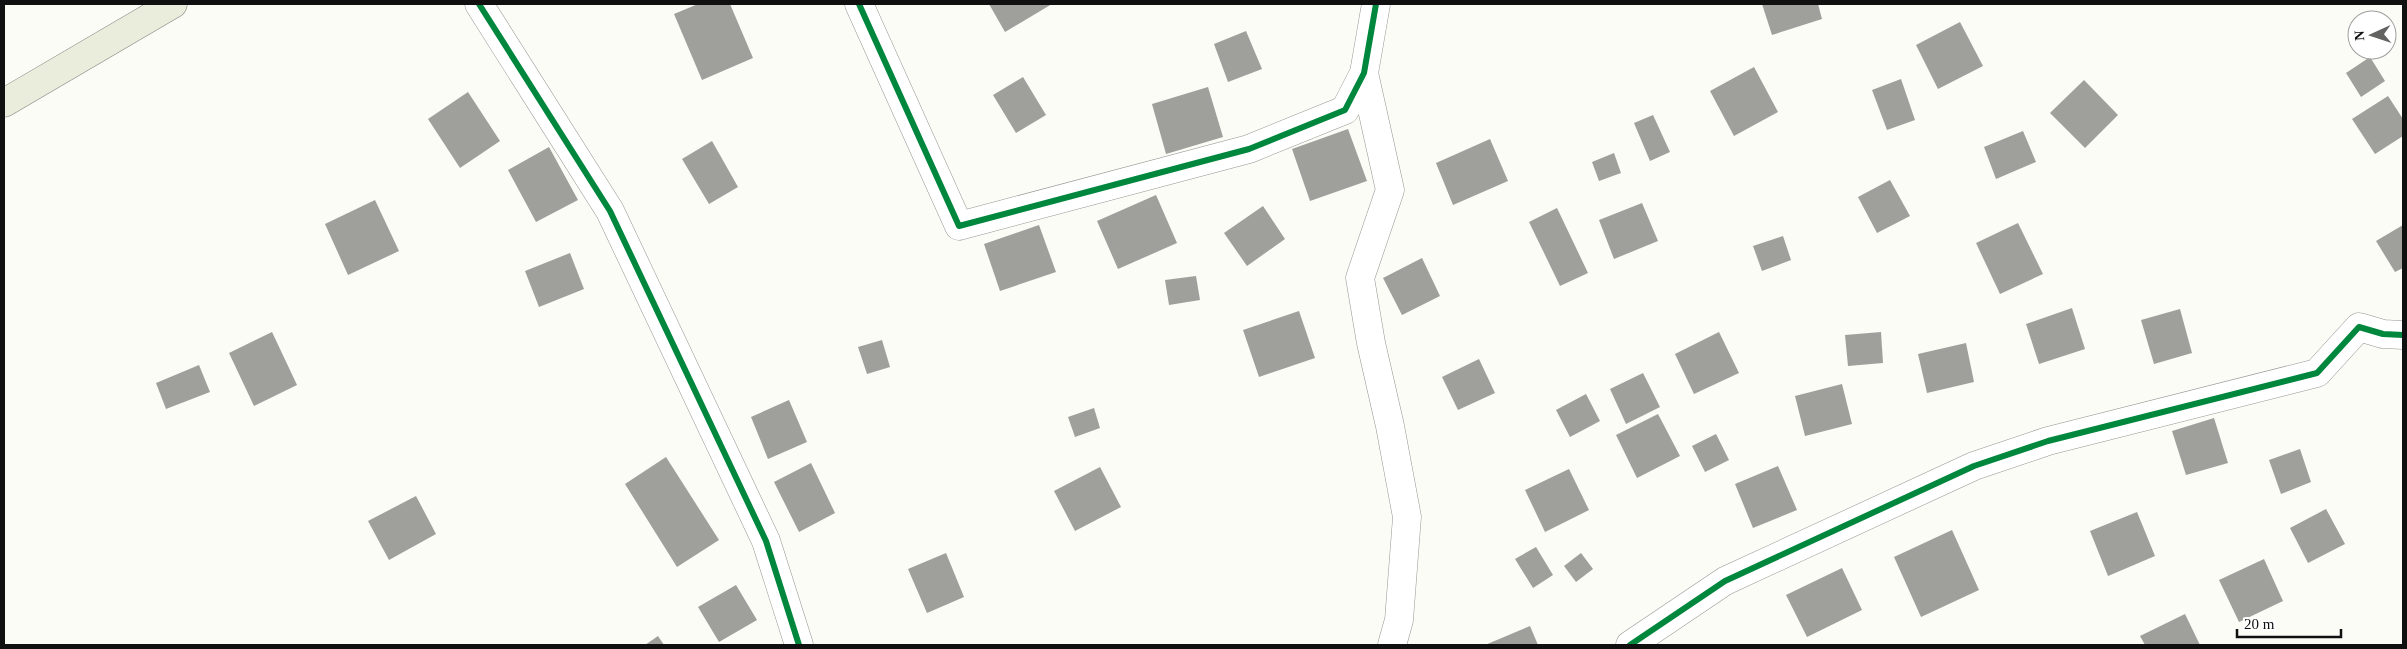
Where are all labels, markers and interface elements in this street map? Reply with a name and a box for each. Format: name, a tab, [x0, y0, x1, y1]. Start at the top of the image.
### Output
north arrow	[2347, 10, 2397, 60]
text: N	[2352, 30, 2367, 41]
scale bar	[2237, 606, 2341, 638]
text: 20 m	[2244, 616, 2275, 632]

